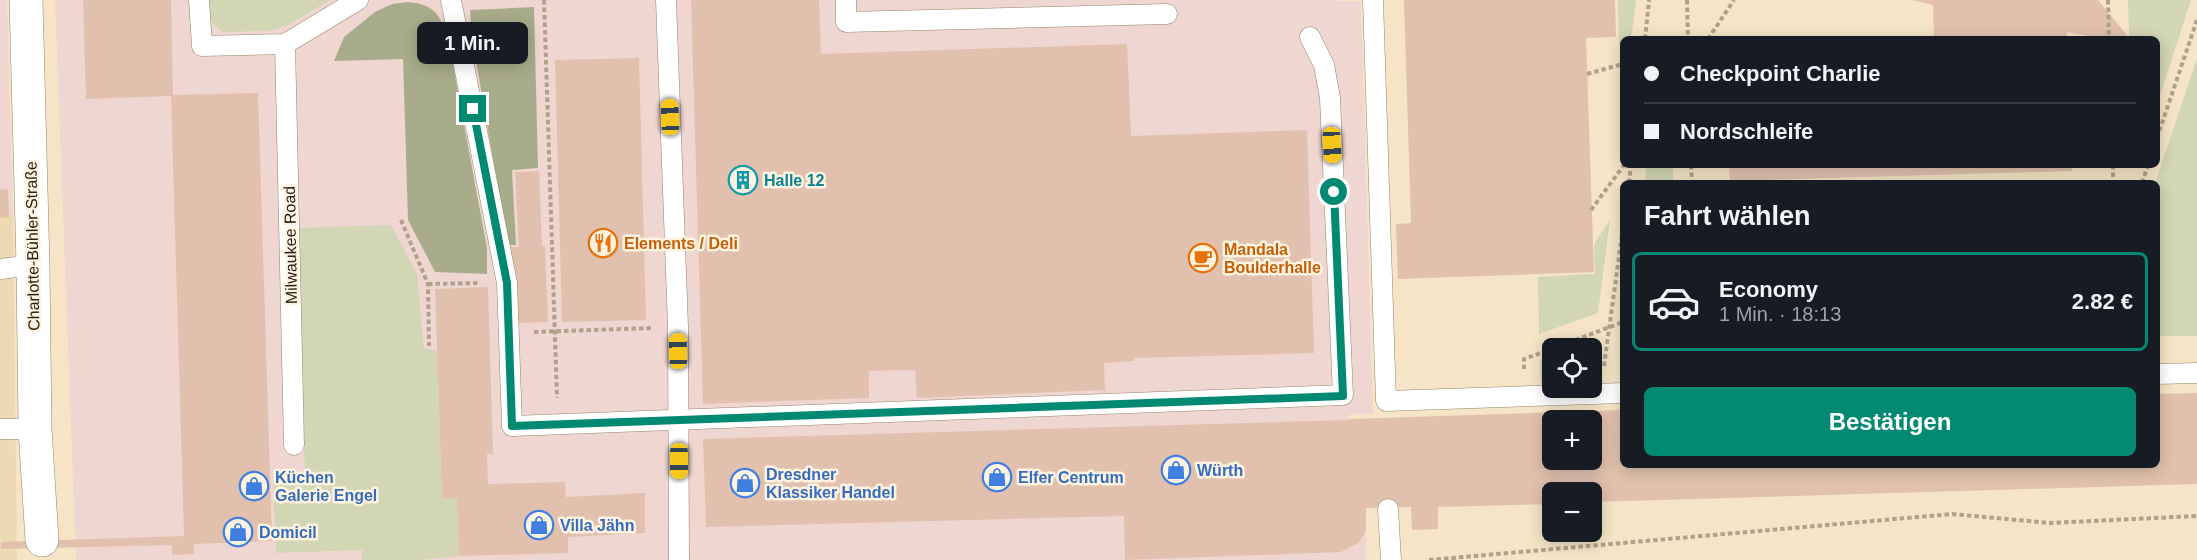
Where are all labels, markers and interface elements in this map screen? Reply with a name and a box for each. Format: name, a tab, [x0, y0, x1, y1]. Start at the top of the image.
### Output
callout: 1 Min.	[418, 22, 528, 64]
text: 1 Min.	[444, 32, 501, 54]
text: Checkpoint Charlie	[1680, 61, 1880, 86]
route end	[459, 95, 486, 122]
car	[660, 99, 680, 135]
text: Nordschleife	[1680, 119, 1813, 144]
car	[1322, 127, 1342, 163]
street label: Charlotte-Bühler-Straße	[23, 161, 42, 331]
building icon: Halle 12	[727, 164, 759, 196]
place label: Halle 12	[764, 172, 825, 189]
route start	[1320, 178, 1347, 205]
street label: Milwaukee Road	[281, 186, 300, 304]
text: Fahrt wählen	[1644, 201, 1811, 231]
restaurant icon: Elements / Deli	[587, 227, 619, 259]
place label: Elements / Deli	[624, 235, 738, 252]
place label: Mandala Boulderhalle	[1224, 241, 1321, 276]
cafe icon: Mandala Boulderhalle	[1187, 242, 1219, 274]
icon: car	[1647, 275, 1701, 329]
text: Economy	[1719, 277, 1818, 302]
text: 2.82 €	[2072, 289, 2133, 314]
text: 1 Min. · 18:13	[1719, 303, 1841, 325]
car	[669, 333, 687, 369]
map controls	[1542, 338, 1602, 542]
button: locate	[1542, 338, 1602, 398]
button: Bestätigen	[1644, 387, 2136, 456]
button: +	[1542, 410, 1602, 470]
car	[670, 443, 688, 479]
shop icon: Würth	[1160, 454, 1192, 486]
shop icon: Elfer Centrum	[981, 461, 1013, 493]
place label: Würth	[1197, 462, 1243, 479]
place label: Dresdner Klassiker Handel	[766, 466, 895, 501]
shop icon: Dresdner Klassiker Handel	[729, 467, 761, 499]
place label: Küchen Galerie Engel	[275, 469, 377, 504]
place label: Elfer Centrum	[1018, 469, 1124, 486]
shop icon: Küchen Galerie Engel	[238, 470, 270, 502]
button: −	[1542, 482, 1602, 542]
shop icon: Villa Jähn	[523, 509, 555, 541]
shop icon: Domicil	[222, 516, 254, 548]
place label: Villa Jähn	[560, 517, 634, 534]
place label: Domicil	[259, 524, 317, 541]

